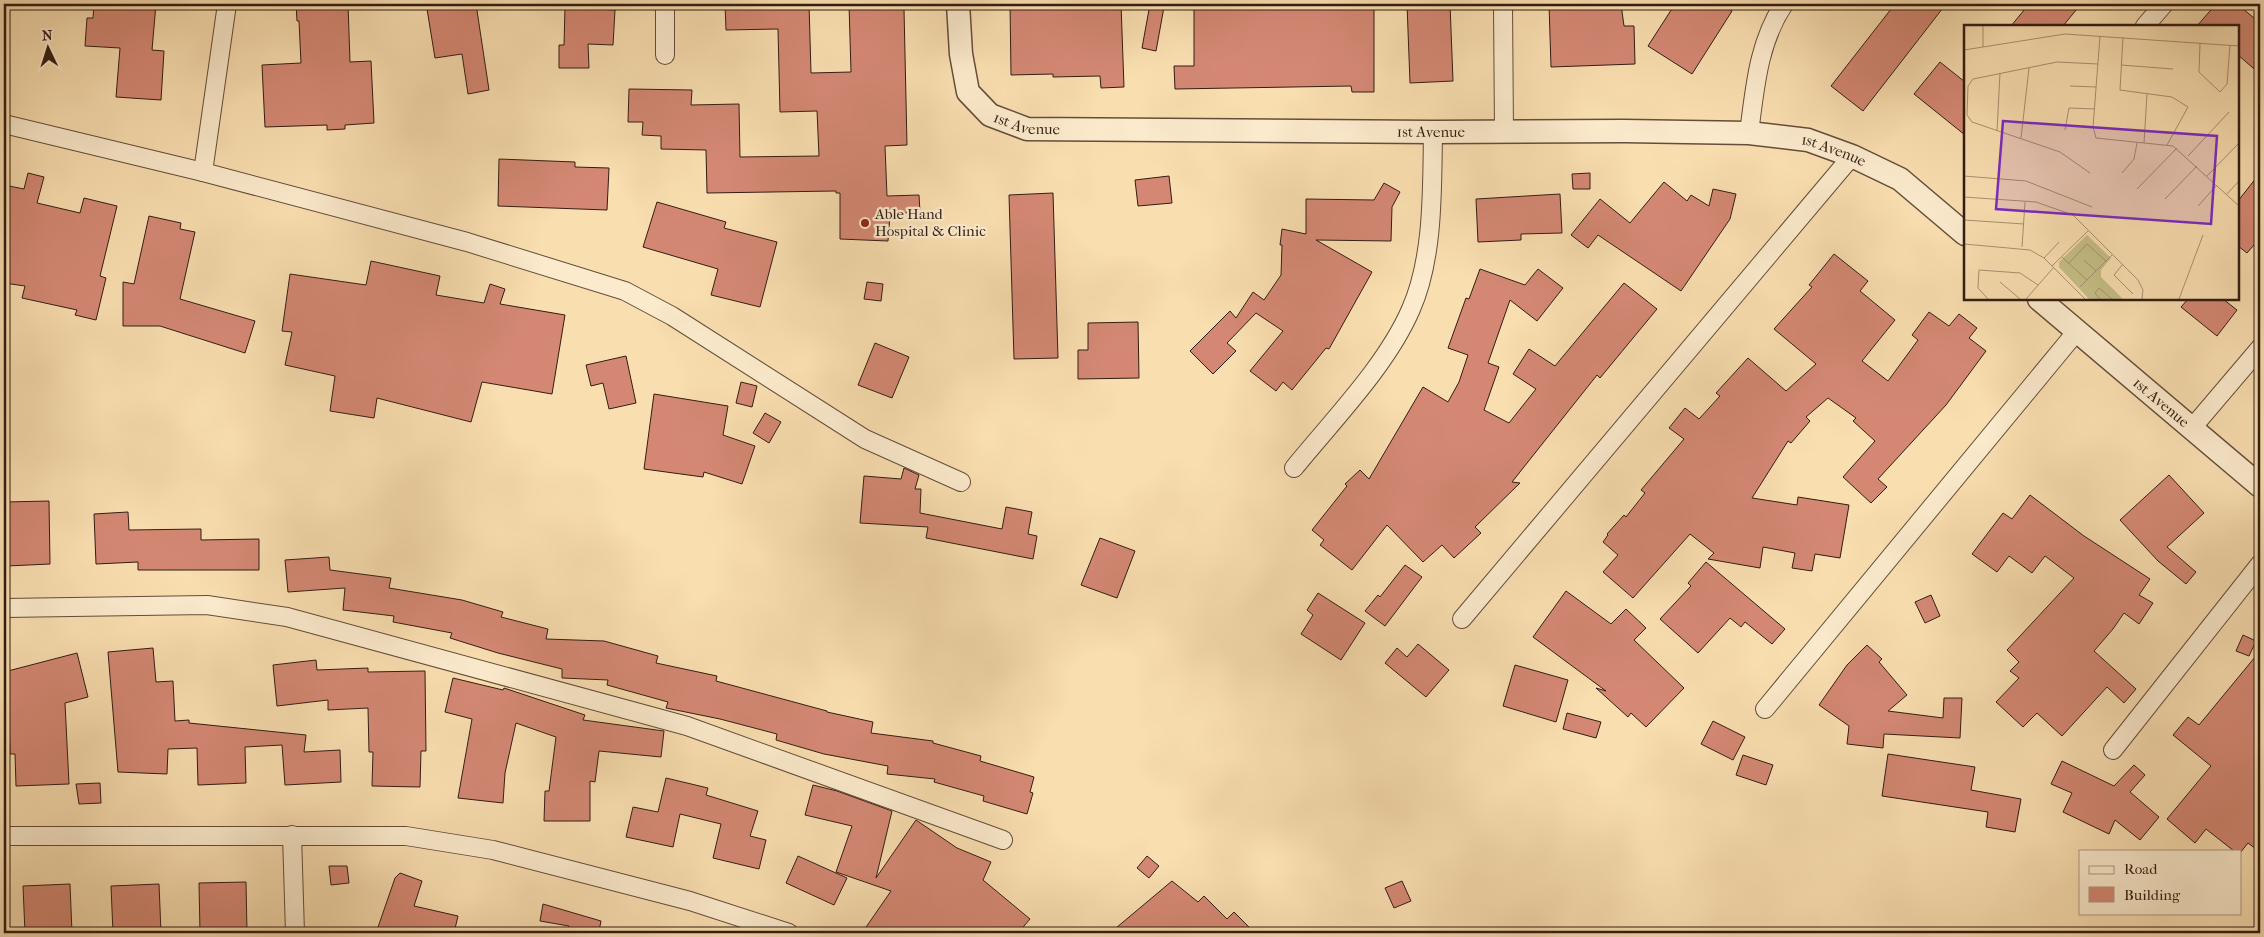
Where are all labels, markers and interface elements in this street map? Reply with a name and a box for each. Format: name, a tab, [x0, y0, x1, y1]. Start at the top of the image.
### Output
north arrow	[22, 22, 72, 72]
inset map	[1964, 25, 2239, 300]
text: N	[41, 27, 53, 44]
street label: 1st Avenue	[991, 108, 1060, 138]
street label: 1st Avenue	[1397, 123, 1465, 141]
street label: 1st Avenue	[1800, 130, 1870, 171]
place label: Able Hand Hospital & Clinic	[874, 205, 986, 240]
marker: Able Hand Hospital & Clinic	[859, 217, 871, 229]
street label: 1st Avenue	[2129, 374, 2193, 432]
legend	[2079, 850, 2242, 914]
text: Road	[2124, 860, 2158, 878]
text: Building	[2124, 886, 2181, 904]

